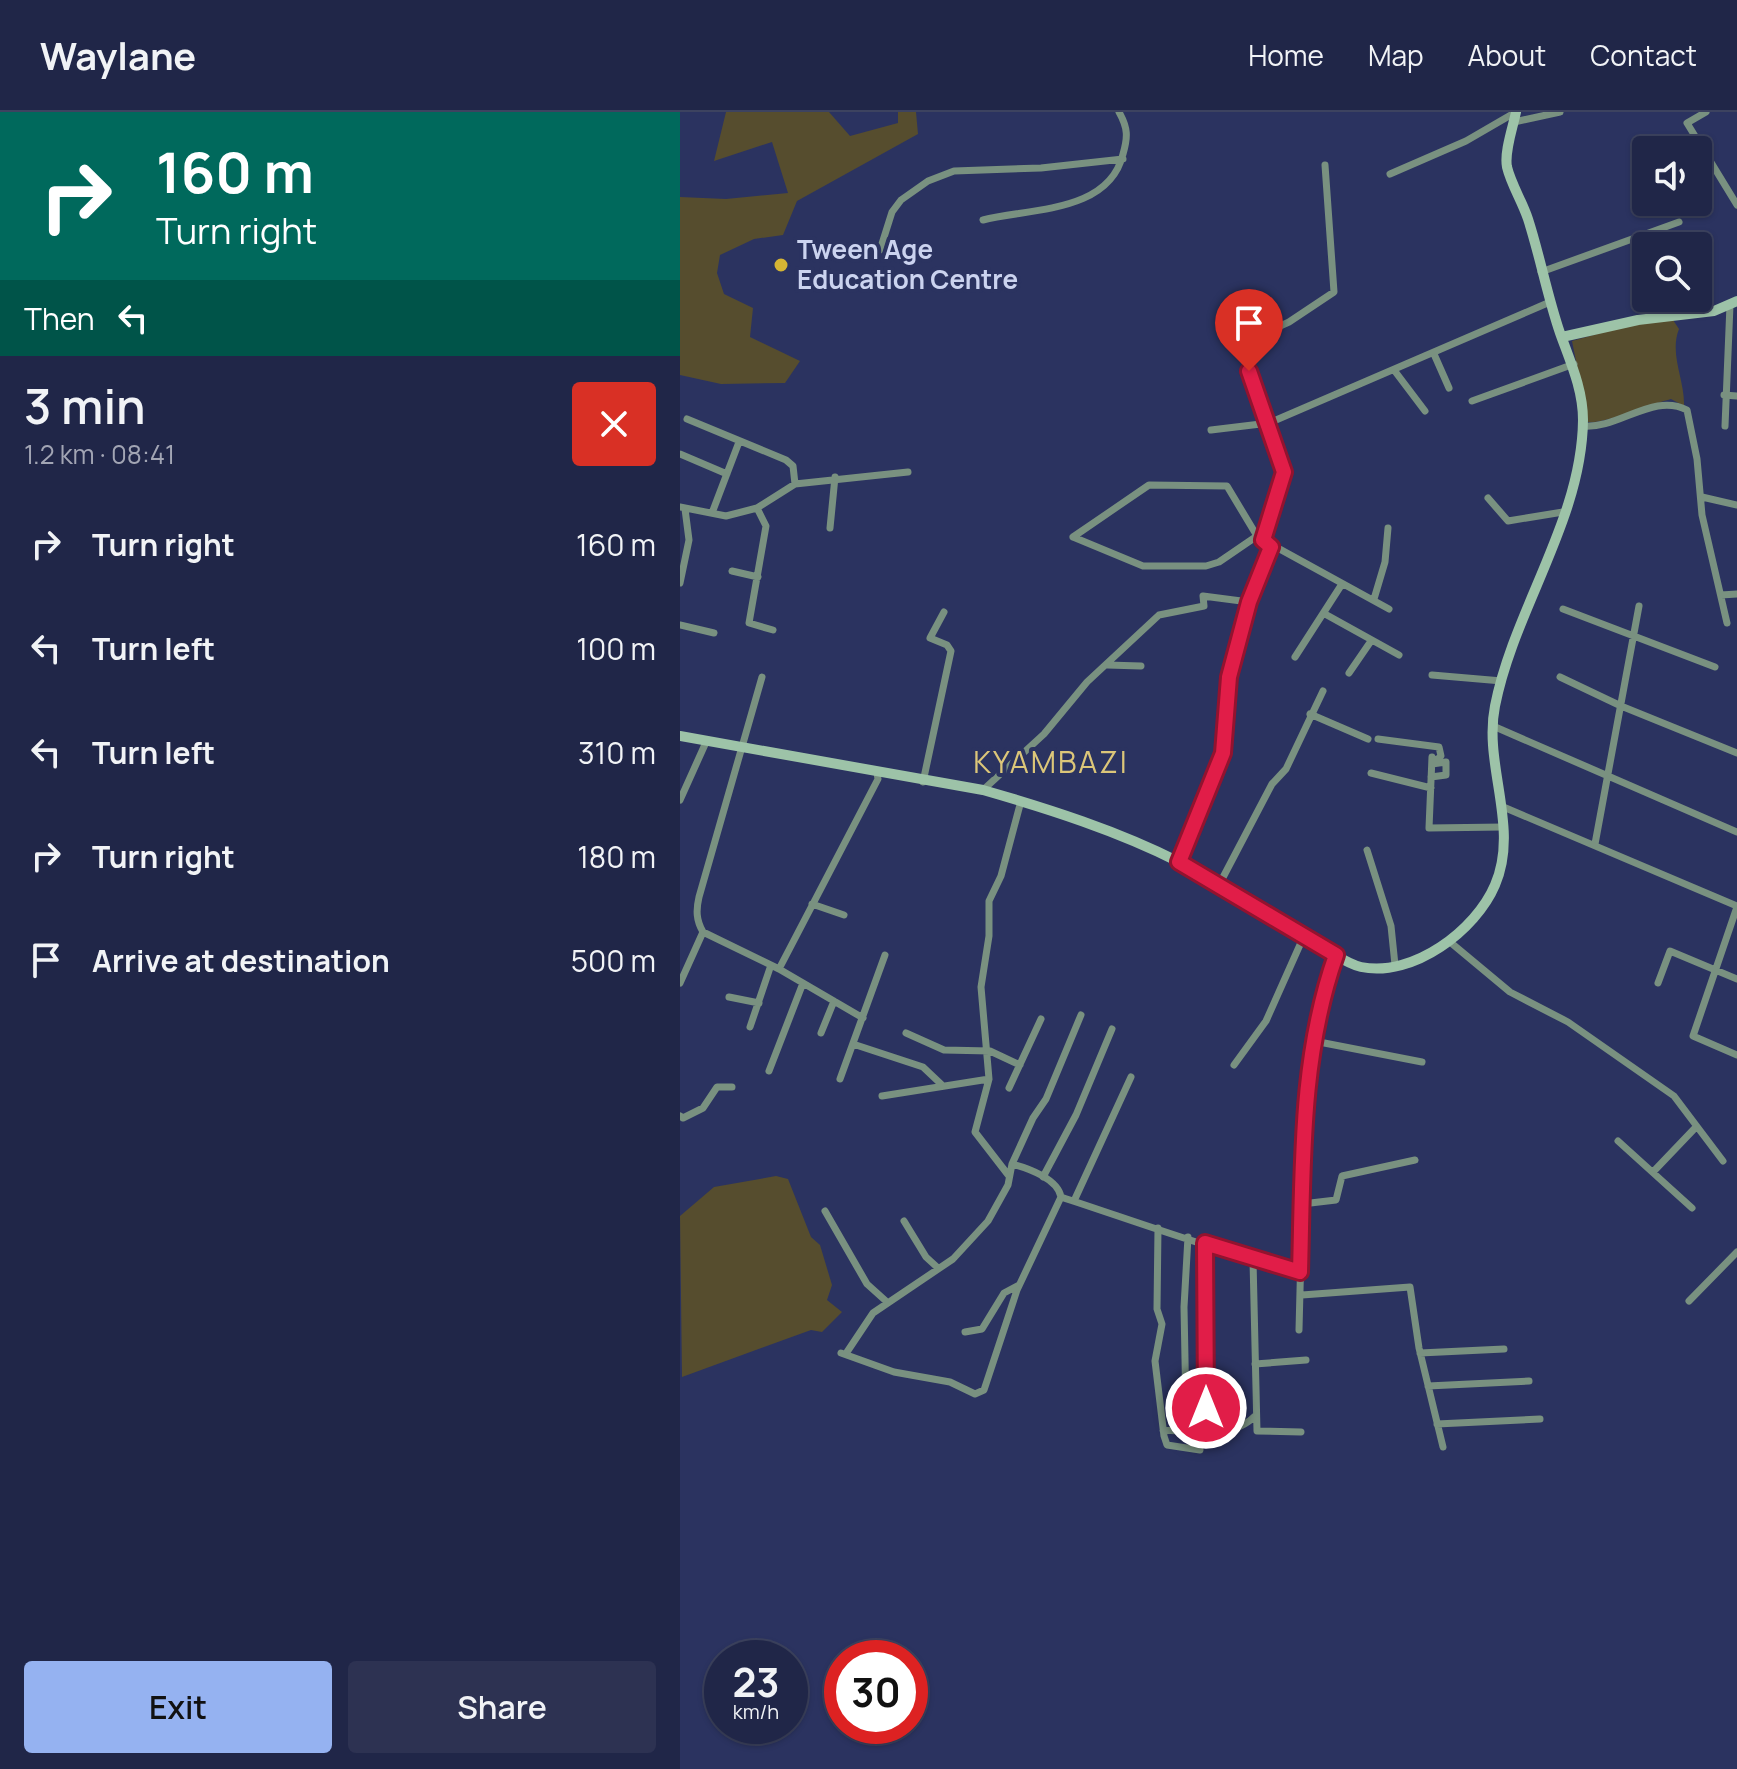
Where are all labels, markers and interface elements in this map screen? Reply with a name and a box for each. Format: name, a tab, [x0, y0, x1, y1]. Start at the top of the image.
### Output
text: Waylane	[40, 29, 196, 81]
text: Home	[1248, 36, 1324, 74]
text: Map	[1368, 36, 1424, 74]
text: About	[1468, 36, 1546, 74]
text: Contact	[1590, 36, 1697, 74]
text: 160 m	[156, 133, 314, 210]
map controls	[1632, 136, 1712, 312]
button: sound	[1632, 136, 1712, 216]
icon: right	[24, 144, 128, 248]
text: Turn right	[156, 206, 317, 255]
place label: Tween Age Education Centre	[797, 231, 1018, 297]
button: search	[1632, 232, 1712, 312]
marker: Tween Age Education Centre	[772, 256, 790, 274]
pin	[1215, 289, 1283, 371]
icon: left	[111, 296, 155, 340]
text: Then	[24, 298, 95, 339]
icon: arrive	[1227, 301, 1271, 345]
text: 3 min	[24, 373, 146, 438]
button: close	[572, 382, 656, 466]
text: 1.2 km · 08:41	[24, 436, 175, 472]
icon: right	[24, 522, 68, 566]
text: Turn right	[92, 524, 235, 565]
text: 160 m	[576, 524, 656, 565]
icon: left	[24, 626, 68, 670]
text: Turn left	[92, 628, 215, 669]
text: 100 m	[576, 628, 656, 669]
icon: left	[24, 730, 68, 774]
text: Turn left	[92, 732, 215, 773]
text: 310 m	[578, 732, 656, 773]
district label: KYAMBAZI	[973, 741, 1129, 782]
icon: right	[24, 834, 68, 878]
text: Turn right	[92, 836, 235, 877]
text: 180 m	[577, 836, 656, 877]
icon: arrive	[24, 938, 68, 982]
text: Arrive at destination	[92, 940, 390, 981]
text: 500 m	[571, 940, 656, 981]
position arrow	[1164, 1366, 1248, 1450]
speed limit sign: 30	[824, 1640, 928, 1744]
text: 23	[732, 1654, 780, 1709]
button: Exit	[24, 1661, 332, 1753]
button: Share	[348, 1661, 656, 1753]
text: km/h	[733, 1698, 779, 1725]

